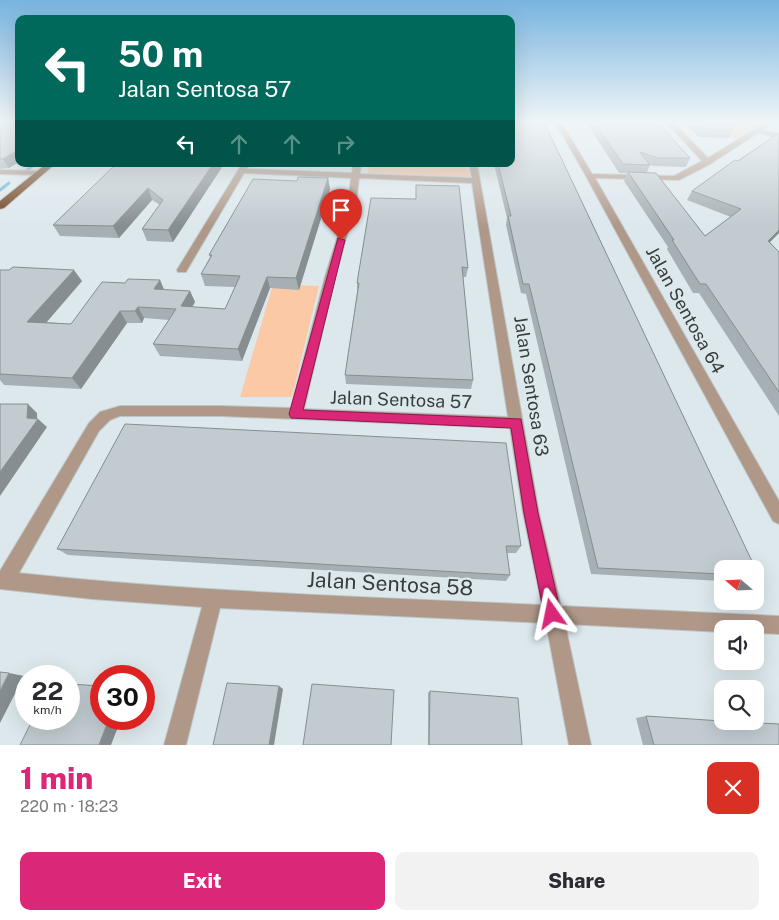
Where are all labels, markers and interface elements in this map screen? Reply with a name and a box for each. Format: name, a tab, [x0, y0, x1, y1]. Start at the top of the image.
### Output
text: 50 m	[118, 34, 203, 75]
icon: left	[35, 35, 100, 100]
text: Jalan Sentosa 57	[118, 76, 292, 102]
icon: left	[172, 130, 200, 158]
icon: ahead	[225, 130, 253, 158]
icon: ahead	[278, 130, 306, 158]
icon: right	[331, 130, 359, 158]
pin	[320, 189, 362, 240]
icon: arrive	[327, 196, 355, 224]
street label: Jalan Sentosa 64	[642, 243, 729, 377]
street label: Jalan Sentosa 63	[510, 314, 553, 458]
street label: Jalan Sentosa 57	[330, 387, 472, 412]
north arrow	[714, 560, 764, 610]
map controls	[714, 560, 764, 730]
street label: Jalan Sentosa 58	[306, 567, 474, 600]
position arrow	[525, 587, 577, 639]
button: sound	[714, 620, 764, 670]
speed limit sign: 30	[90, 665, 155, 730]
text: 22	[32, 676, 63, 706]
button: search	[714, 680, 764, 730]
text: km/h	[33, 703, 62, 717]
text: 1 min	[20, 760, 93, 796]
button: close	[707, 762, 759, 814]
text: 220 m · 18:23	[20, 797, 118, 816]
button: Exit	[20, 852, 385, 910]
button: Share	[395, 852, 759, 910]

